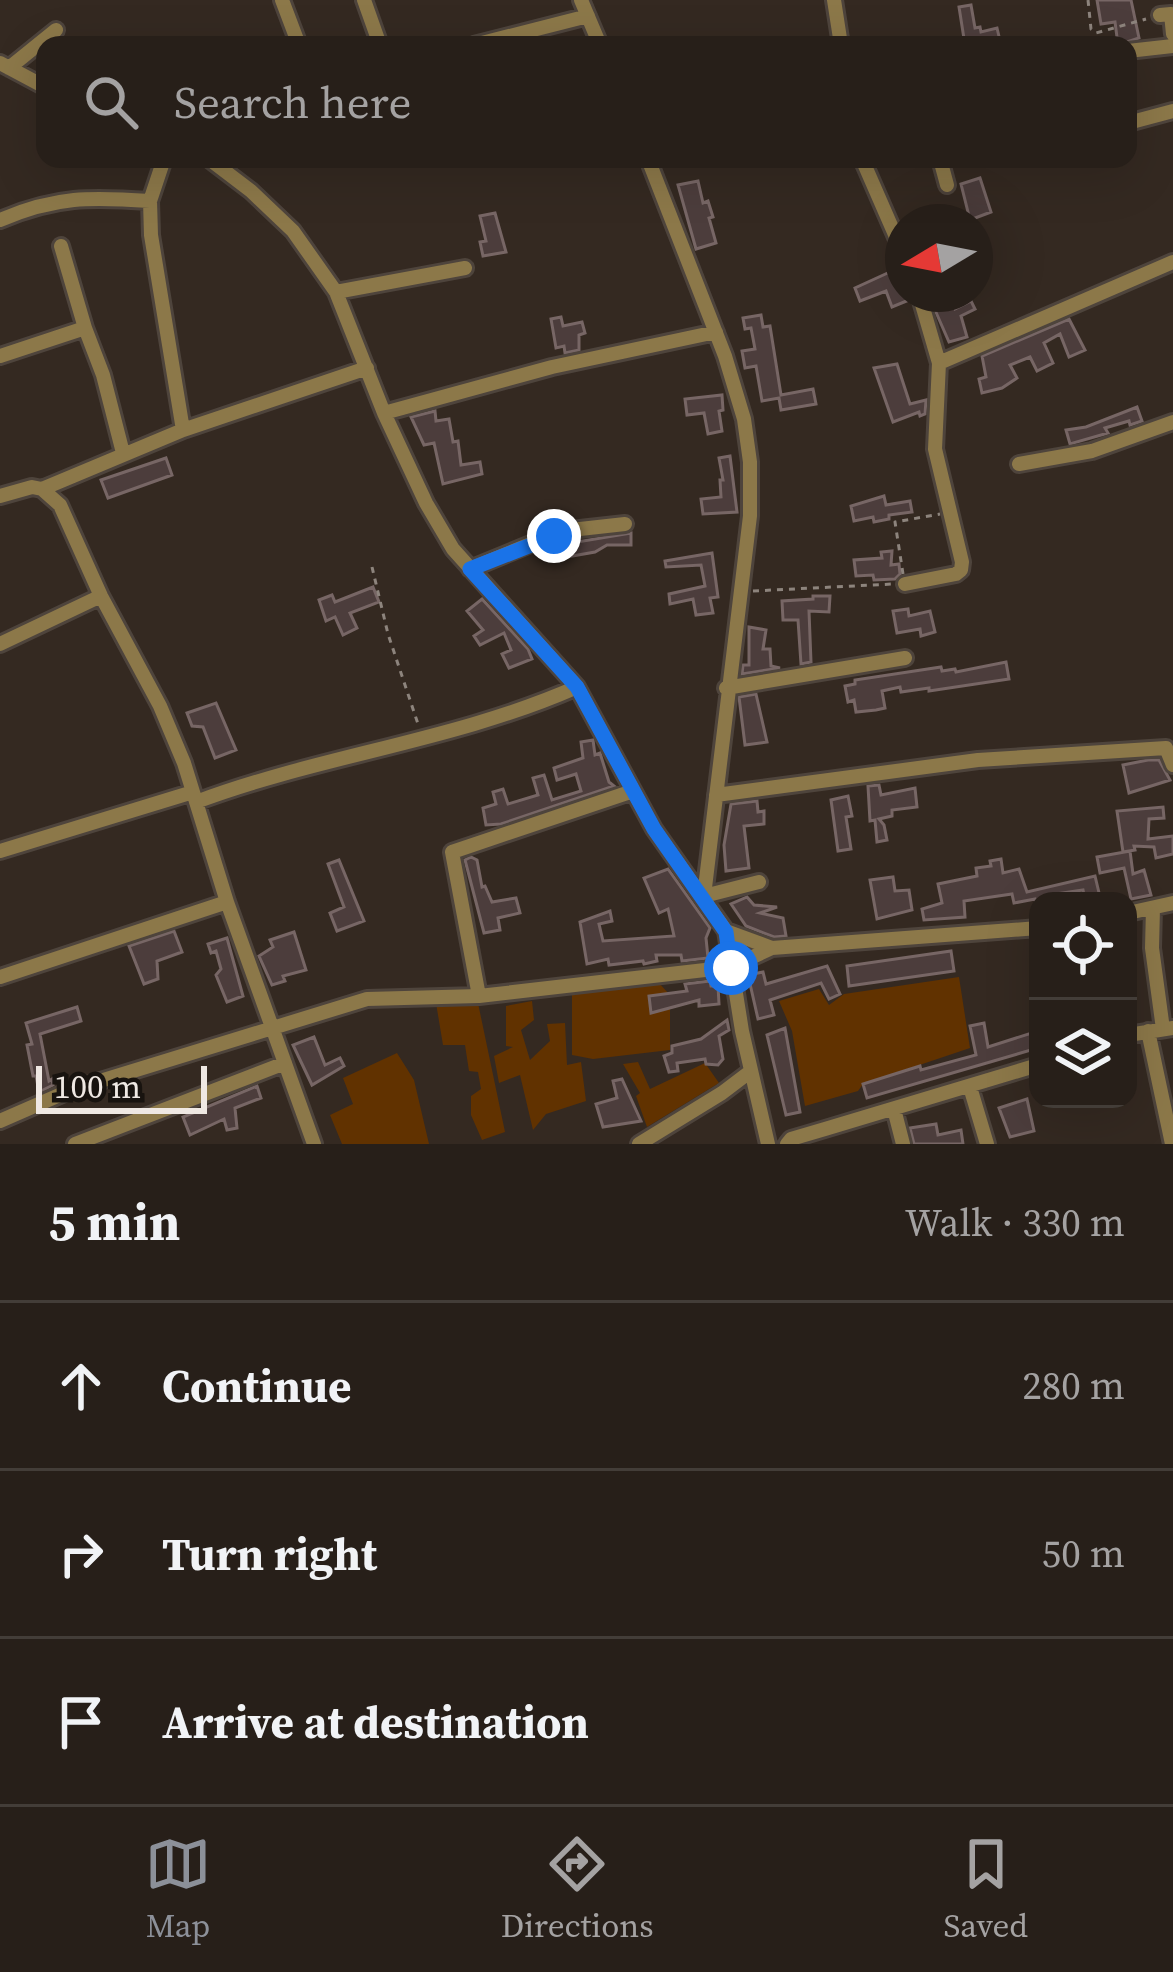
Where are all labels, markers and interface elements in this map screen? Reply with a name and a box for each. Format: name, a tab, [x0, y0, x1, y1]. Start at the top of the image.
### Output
search box	[36, 36, 1137, 168]
icon: search	[78, 69, 144, 135]
text: Search here	[174, 71, 411, 133]
north arrow	[885, 204, 993, 312]
route end	[527, 509, 581, 563]
map controls	[1029, 892, 1137, 1108]
button: locate	[1029, 892, 1137, 1000]
route start	[704, 941, 758, 995]
button: layers	[1029, 1000, 1137, 1108]
scale bar	[36, 1060, 207, 1113]
text: 100 m	[54, 1064, 141, 1109]
text: 5 min	[48, 1187, 180, 1257]
text: Walk · 330 m	[905, 1196, 1125, 1249]
icon: ahead	[48, 1353, 114, 1419]
text: Continue	[162, 1355, 351, 1417]
text: 280 m	[1022, 1359, 1125, 1412]
icon: right	[48, 1521, 114, 1587]
text: Turn right	[162, 1523, 377, 1585]
text: 50 m	[1042, 1527, 1125, 1580]
icon: arrive	[48, 1689, 114, 1755]
text: Arrive at destination	[162, 1691, 589, 1753]
tab: Map	[145, 1831, 211, 1948]
tab: Directions	[501, 1831, 654, 1948]
tab: Saved	[943, 1831, 1028, 1948]

